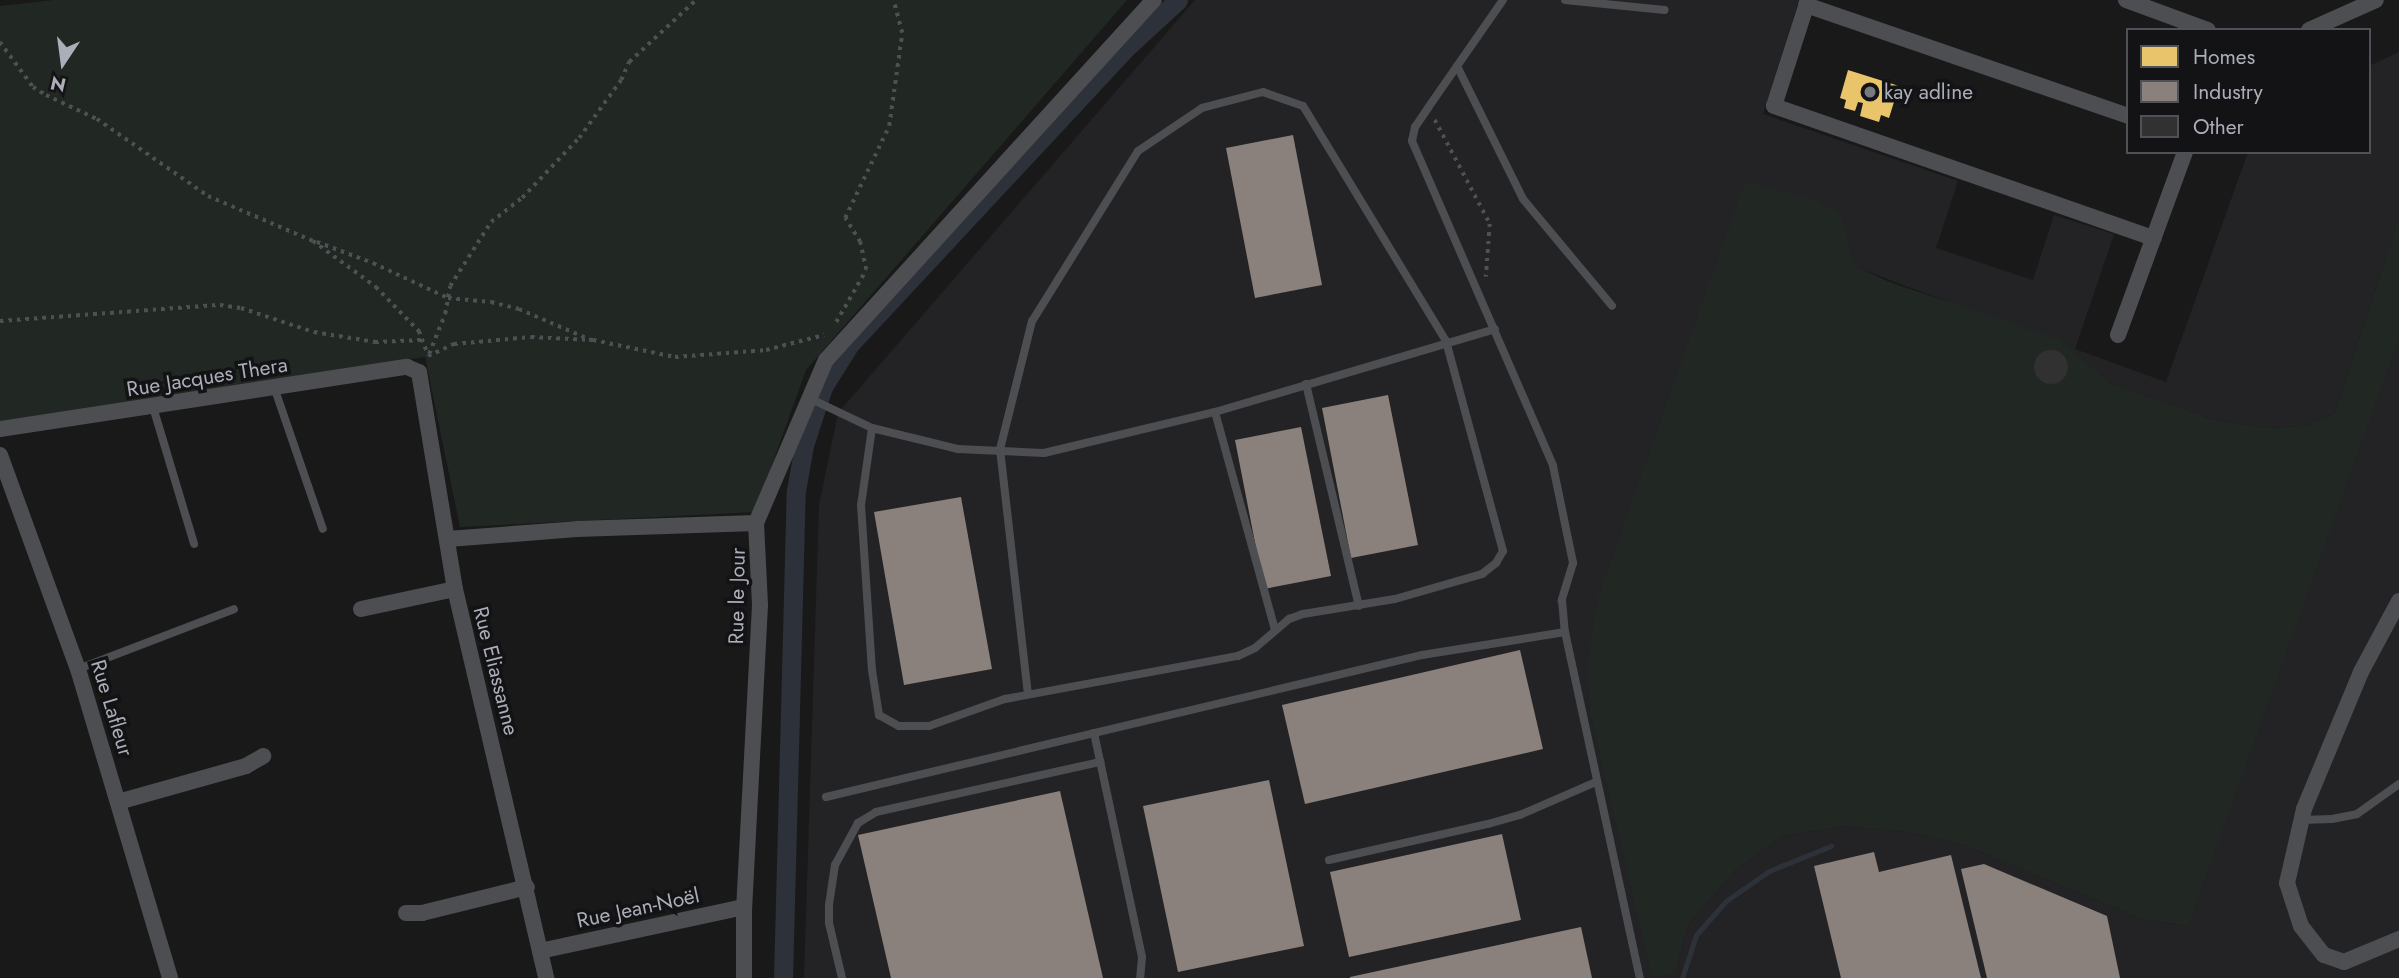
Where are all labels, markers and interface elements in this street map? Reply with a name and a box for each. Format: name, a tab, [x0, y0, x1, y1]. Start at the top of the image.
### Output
north arrow	[28, 28, 98, 98]
legend	[2126, 28, 2371, 154]
text: Homes	[2193, 42, 2255, 72]
text: N	[48, 69, 69, 99]
text: Industry	[2193, 77, 2263, 107]
place label: kay adline	[1884, 79, 1973, 105]
marker: kay adline	[1862, 84, 1878, 100]
text: Other	[2193, 112, 2244, 142]
street label: Rue Jacques Thera	[125, 352, 289, 402]
street label: Rue le Jour	[724, 547, 750, 645]
street label: Rue Eliassanne	[468, 604, 524, 738]
street label: Rue Lafleur	[85, 657, 139, 759]
street label: Rue Jean-Noël	[574, 883, 702, 933]

